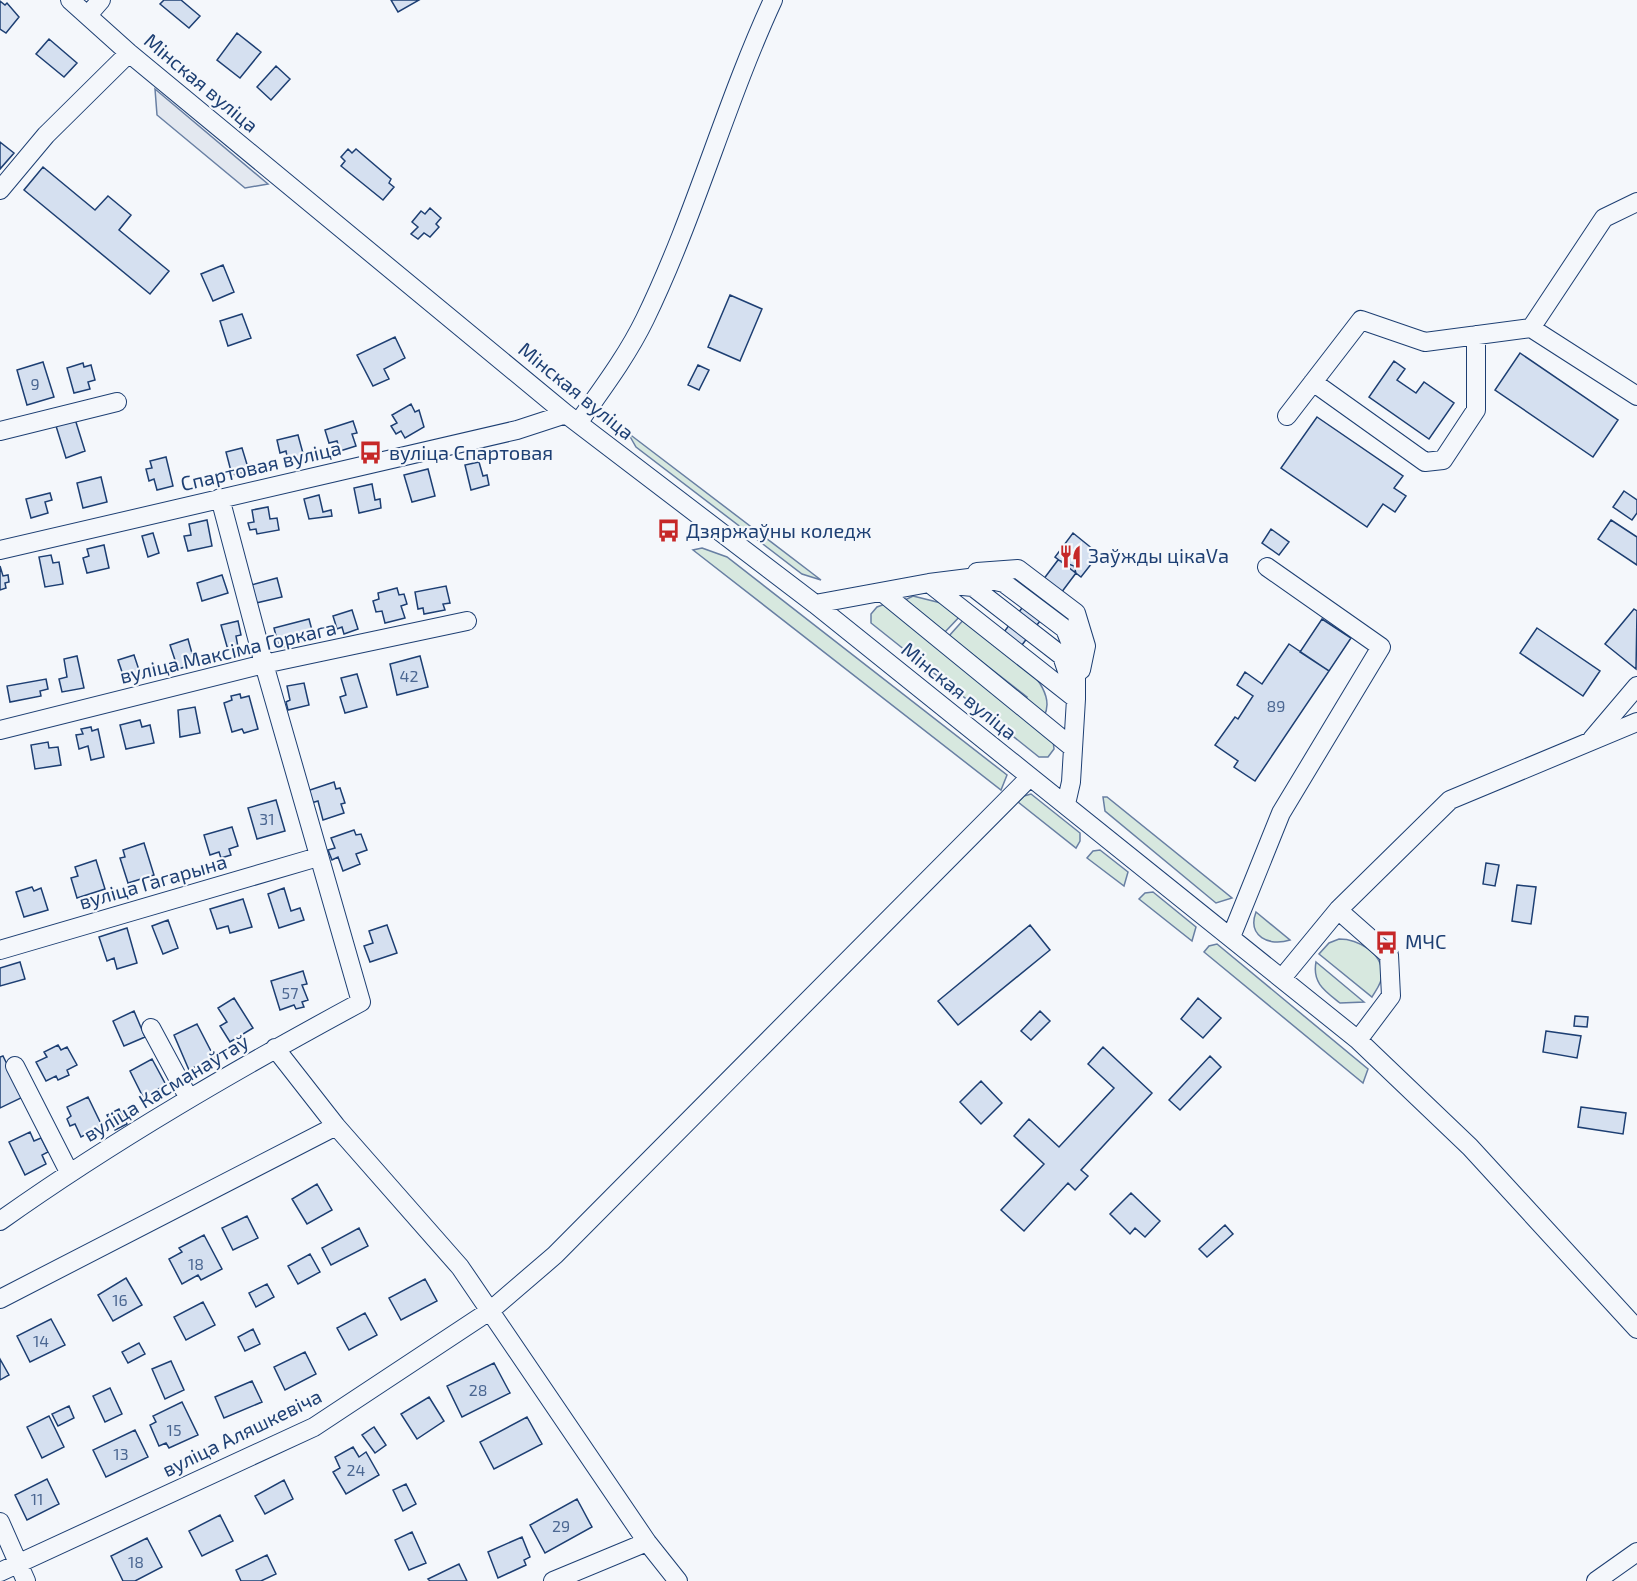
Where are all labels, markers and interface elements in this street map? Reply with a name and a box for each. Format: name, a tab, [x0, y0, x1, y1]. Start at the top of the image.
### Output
street label: Мінская вуліца	[139, 28, 263, 138]
street label: Мінская вуліца	[514, 336, 639, 445]
house number: 9	[30, 374, 40, 393]
street label: Спартовая вуліца	[178, 435, 344, 496]
bus stop icon: вуліца Спартовая	[358, 440, 384, 466]
place label: вуліца Спартовая	[389, 440, 553, 465]
bus stop icon: Дзяржаўны коледж	[655, 518, 681, 544]
place label: Дзяржаўны коледж	[686, 518, 872, 543]
restaurant icon: Заўжды цікаVа	[1057, 543, 1083, 569]
place label: Заўжды цікаVа	[1088, 543, 1229, 568]
street label: вуліца Максіма Горкага	[117, 614, 339, 689]
street label: Мінская вуліца	[897, 636, 1022, 745]
house number: 42	[400, 666, 418, 685]
house number: 89	[1267, 696, 1285, 715]
house number: 31	[259, 809, 275, 828]
street label: вуліца Гагарына	[76, 848, 230, 915]
bus stop icon: МЧС	[1374, 929, 1400, 955]
place label: МЧС	[1405, 929, 1446, 953]
house number: 57	[282, 983, 298, 1002]
street label: вуліца Касманаўтаў	[79, 1028, 253, 1147]
house number: 18	[188, 1254, 204, 1273]
house number: 16	[112, 1290, 128, 1309]
house number: 14	[33, 1331, 49, 1350]
house number: 28	[469, 1380, 487, 1399]
street label: вуліца Аляшкевіча	[158, 1383, 326, 1482]
house number: 15	[167, 1420, 181, 1439]
house number: 13	[113, 1444, 129, 1463]
house number: 24	[347, 1460, 366, 1479]
house number: 11	[31, 1489, 43, 1508]
house number: 29	[552, 1516, 570, 1535]
house number: 18	[128, 1552, 144, 1571]

